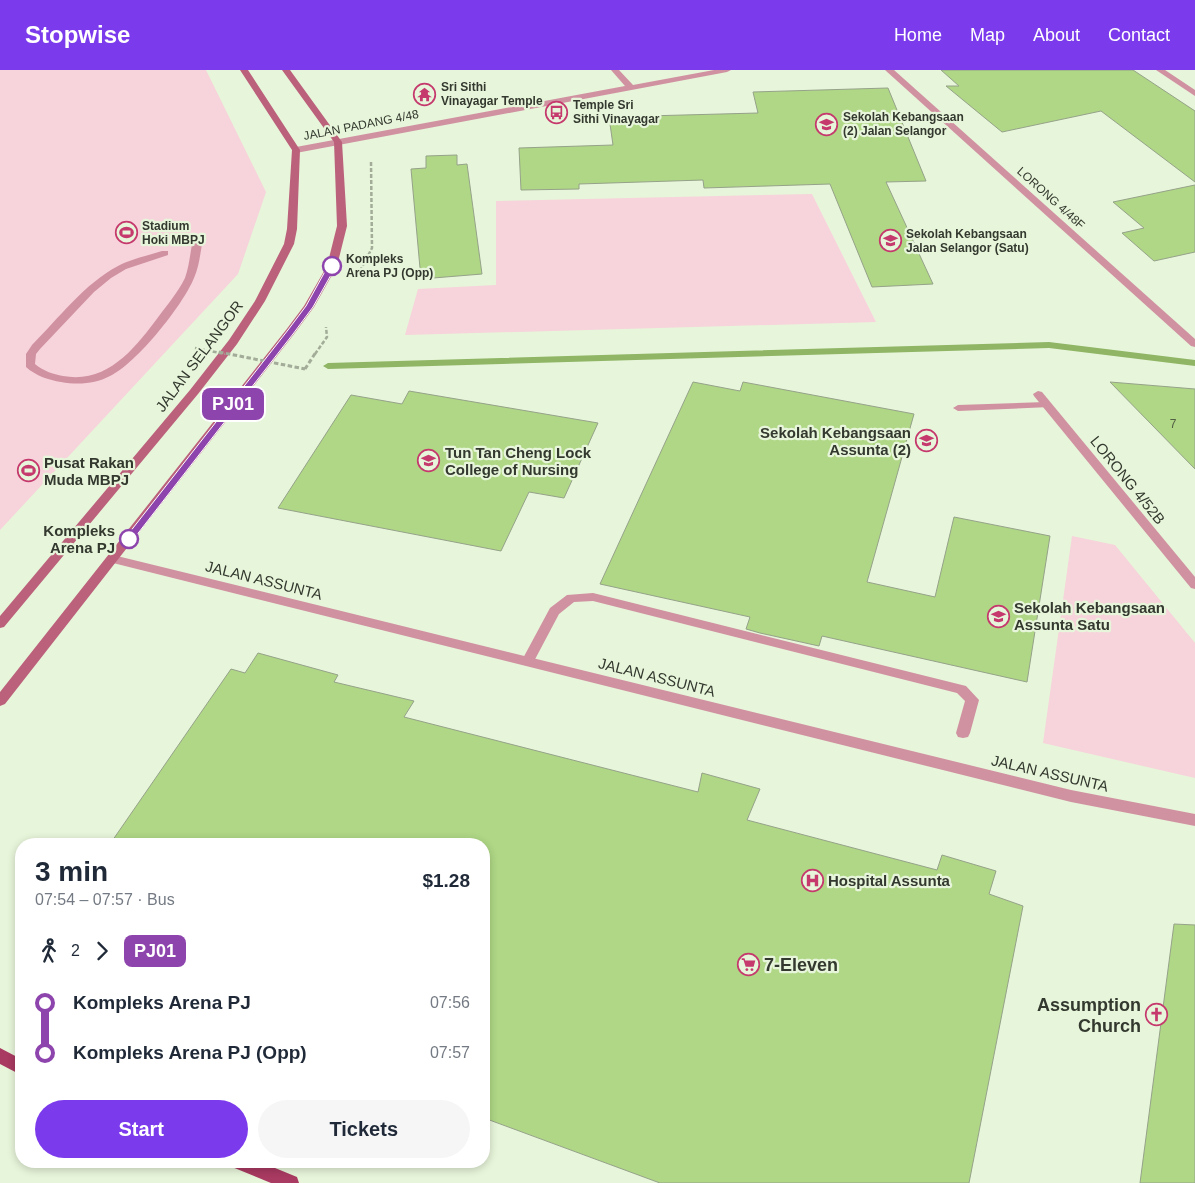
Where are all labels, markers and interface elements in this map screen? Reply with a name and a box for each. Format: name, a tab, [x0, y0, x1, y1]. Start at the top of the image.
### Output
text: Stopwise	[25, 21, 130, 48]
text: Home	[894, 25, 942, 45]
text: Map	[970, 25, 1005, 45]
text: About	[1033, 25, 1080, 45]
text: Contact	[1108, 25, 1170, 45]
place label: Sri Sithi Vinayagar Temple	[441, 80, 543, 108]
temple icon: Sri Sithi Vinayagar Temple	[413, 82, 437, 106]
place label: Temple Sri Sithi Vinayagar	[573, 98, 660, 126]
bus stop icon: Temple Sri Sithi Vinayagar	[545, 100, 569, 124]
street label: JALAN PADANG 4/48	[302, 107, 420, 143]
place label: Sekolah Kebangsaan (2) Jalan Selangor	[843, 110, 964, 138]
school or university icon: Sekolah Kebangsaan (2) Jalan Selangor	[815, 112, 839, 136]
street label: LORONG 4/48F	[1014, 164, 1088, 232]
place label: Stadium Hoki MBPJ	[142, 219, 205, 247]
sports icon: Stadium Hoki MBPJ	[114, 221, 138, 245]
place label: Sekolah Kebangsaan Jalan Selangor (Satu)	[906, 227, 1029, 255]
school or university icon: Sekolah Kebangsaan Jalan Selangor (Satu)	[878, 229, 902, 253]
place label: Kompleks Arena PJ (Opp)	[346, 252, 433, 280]
marker: Kompleks Arena PJ (Opp)	[322, 256, 342, 276]
street label: JALAN SELANGOR	[152, 297, 246, 415]
line badge: PJ01	[198, 388, 268, 420]
text: PJ01	[212, 394, 254, 414]
house number: 7	[1170, 417, 1177, 431]
place label: Sekolah Kebangsaan Assunta (2)	[760, 424, 911, 458]
school or university icon: Sekolah Kebangsaan Assunta (2)	[915, 429, 939, 453]
street label: LORONG 4/52B	[1087, 433, 1169, 527]
place label: Tun Tan Cheng Lock College of Nursing	[445, 444, 592, 478]
school or university icon: Tun Tan Cheng Lock College of Nursing	[417, 449, 441, 473]
place label: Pusat Rakan Muda MBPJ	[44, 454, 134, 488]
sports icon: Pusat Rakan Muda MBPJ	[16, 459, 40, 483]
place label: Kompleks Arena PJ	[43, 522, 115, 556]
marker: Kompleks Arena PJ	[119, 529, 139, 549]
street label: JALAN ASSUNTA	[204, 557, 324, 603]
place label: Sekolah Kebangsaan Assunta Satu	[1014, 599, 1165, 633]
school or university icon: Sekolah Kebangsaan Assunta Satu	[986, 604, 1010, 628]
street label: JALAN ASSUNTA	[597, 654, 717, 700]
street label: JALAN ASSUNTA	[990, 751, 1110, 795]
text: 3 min	[35, 856, 108, 887]
hospital icon: Hospital Assunta	[800, 868, 824, 892]
text: $1.28	[422, 870, 470, 891]
place label: Hospital Assunta	[828, 872, 951, 889]
text: 07:54 – 07:57 · Bus	[35, 891, 175, 908]
icon: walk	[35, 937, 63, 965]
icon: forward	[88, 937, 116, 965]
text: PJ01	[134, 941, 176, 961]
text: 2	[71, 942, 80, 959]
supermarket icon: 7-Eleven	[736, 953, 760, 977]
place label: 7-Eleven	[764, 955, 838, 975]
text: Kompleks Arena PJ	[73, 992, 251, 1013]
text: 07:56	[430, 994, 470, 1011]
place label: Assumption Church	[1037, 995, 1141, 1036]
church icon: Assumption Church	[1145, 1003, 1169, 1027]
text: Kompleks Arena PJ (Opp)	[73, 1042, 307, 1063]
text: 07:57	[430, 1044, 470, 1061]
button: Start	[35, 1100, 248, 1158]
button: Tickets	[258, 1100, 470, 1158]

